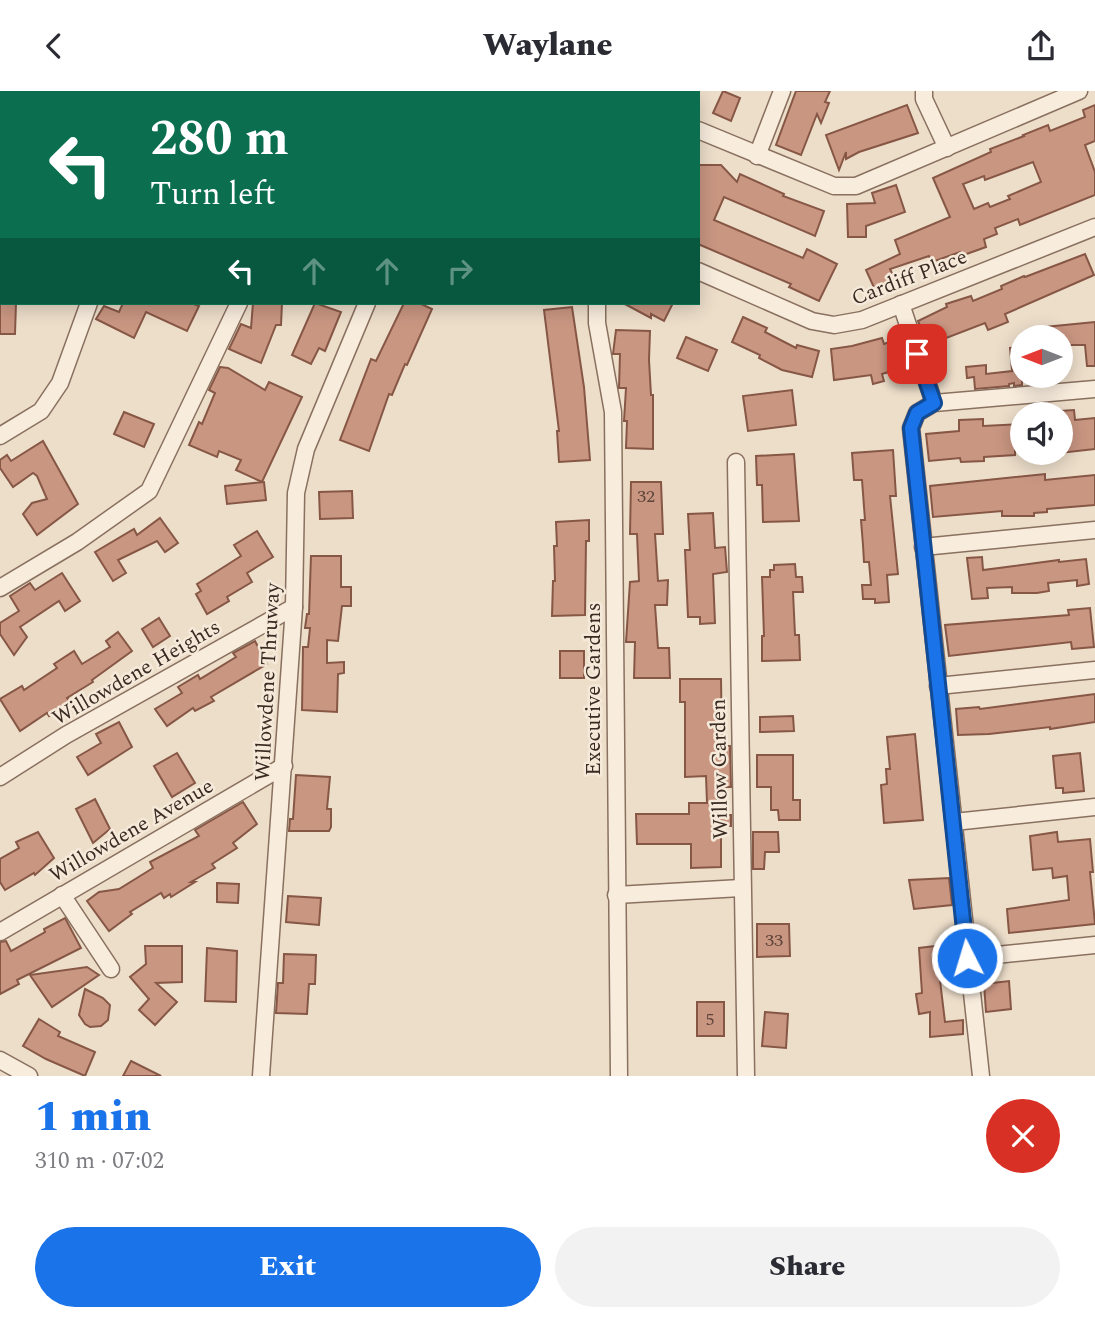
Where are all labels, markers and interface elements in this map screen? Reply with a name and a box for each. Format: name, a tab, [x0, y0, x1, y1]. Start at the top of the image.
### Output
text: Waylane	[482, 21, 613, 70]
icon: back	[35, 27, 73, 65]
icon: share	[1022, 27, 1060, 65]
text: 280 m	[150, 102, 289, 177]
icon: left	[35, 119, 126, 210]
text: Turn left	[150, 170, 276, 219]
street label: Cardiff Place	[847, 241, 972, 315]
icon: left	[222, 252, 260, 290]
icon: ahead	[295, 252, 333, 290]
icon: ahead	[368, 252, 406, 290]
icon: right	[441, 252, 479, 290]
pin	[887, 324, 947, 384]
north arrow	[1010, 325, 1073, 389]
map controls	[1010, 325, 1073, 465]
icon: arrive	[898, 335, 936, 373]
button: sound	[1010, 402, 1073, 465]
house number: 32	[637, 483, 655, 510]
street label: Willowdene Thruway	[247, 581, 289, 782]
street label: Executive Gardens	[578, 602, 610, 776]
street label: Willowdene Heights	[46, 612, 227, 734]
street label: Willow Garden	[703, 698, 737, 840]
street label: Willowdene Avenue	[43, 771, 220, 891]
position arrow	[930, 921, 1004, 995]
house number: 33	[765, 927, 783, 954]
house number: 5	[706, 1006, 715, 1033]
text: 1 min	[35, 1086, 151, 1149]
button: close	[986, 1099, 1060, 1173]
text: 310 m · 07:02	[35, 1144, 164, 1179]
button: Exit	[35, 1227, 541, 1307]
button: Share	[555, 1227, 1060, 1307]

